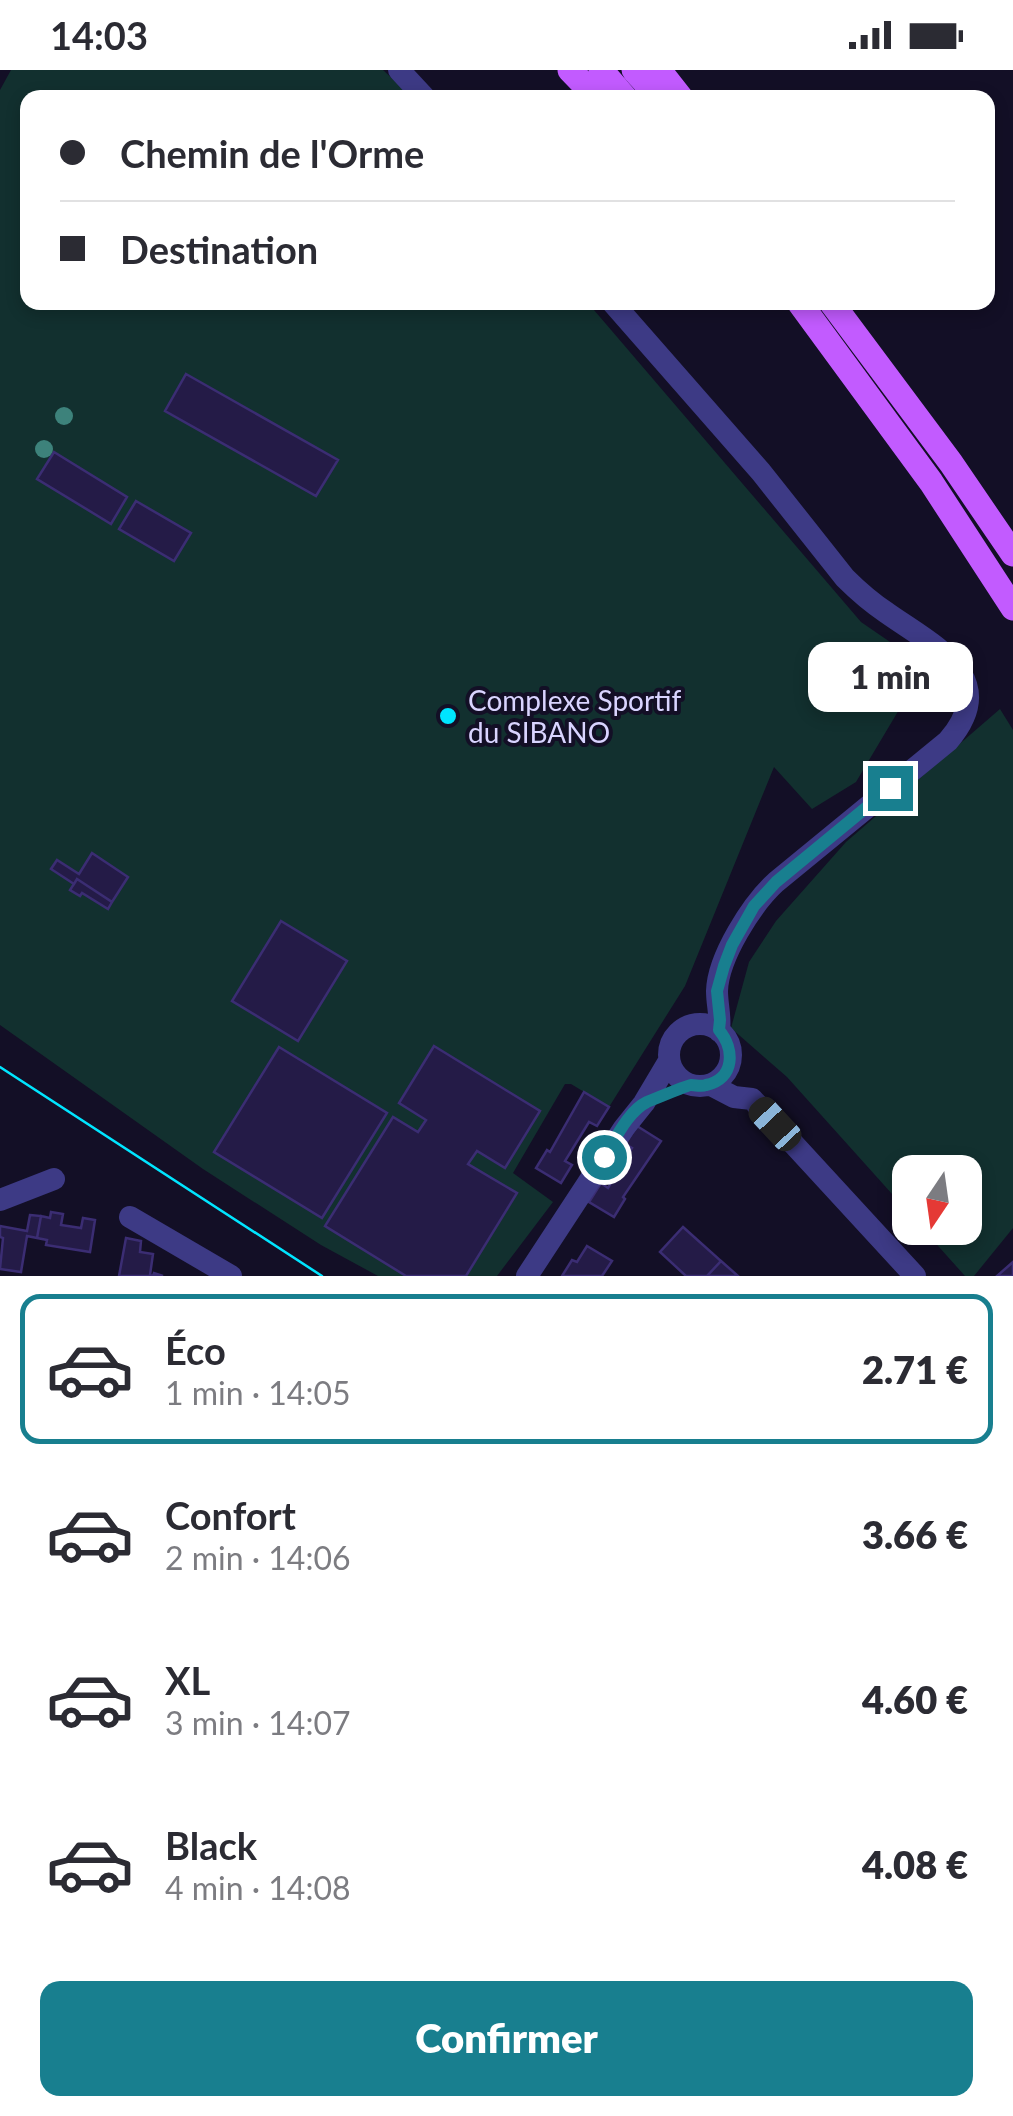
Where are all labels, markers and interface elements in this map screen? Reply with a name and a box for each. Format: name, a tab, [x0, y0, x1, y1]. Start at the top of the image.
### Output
text: 14:03	[50, 12, 148, 58]
text: Chemin de l'Orme	[120, 130, 424, 176]
text: Destination	[120, 226, 318, 272]
callout: 1 min	[808, 643, 972, 713]
text: 1 min	[851, 657, 930, 696]
place label: Complexe Sportif du SIBANO	[468, 683, 681, 749]
marker: Complexe Sportif du SIBANO	[437, 705, 459, 727]
route end	[868, 766, 913, 811]
car	[744, 1092, 806, 1156]
route start	[582, 1135, 627, 1180]
north arrow	[892, 1155, 982, 1245]
map controls	[892, 1155, 982, 1245]
icon: car	[45, 1324, 135, 1414]
text: Éco	[165, 1327, 226, 1373]
text: 2.71 €	[862, 1346, 968, 1392]
text: 1 min · 14:05	[165, 1373, 351, 1412]
icon: car	[45, 1489, 135, 1579]
text: Confort	[165, 1492, 296, 1538]
text: 3.66 €	[862, 1511, 968, 1557]
text: 2 min · 14:06	[165, 1538, 351, 1577]
icon: car	[45, 1654, 135, 1744]
text: XL	[165, 1657, 210, 1703]
text: 4.60 €	[862, 1676, 968, 1722]
text: 3 min · 14:07	[165, 1703, 351, 1742]
icon: car	[45, 1819, 135, 1909]
text: Black	[165, 1822, 257, 1868]
text: 4.08 €	[862, 1841, 968, 1887]
text: 4 min · 14:08	[165, 1868, 351, 1907]
button: Confirmer	[40, 1981, 973, 2096]

